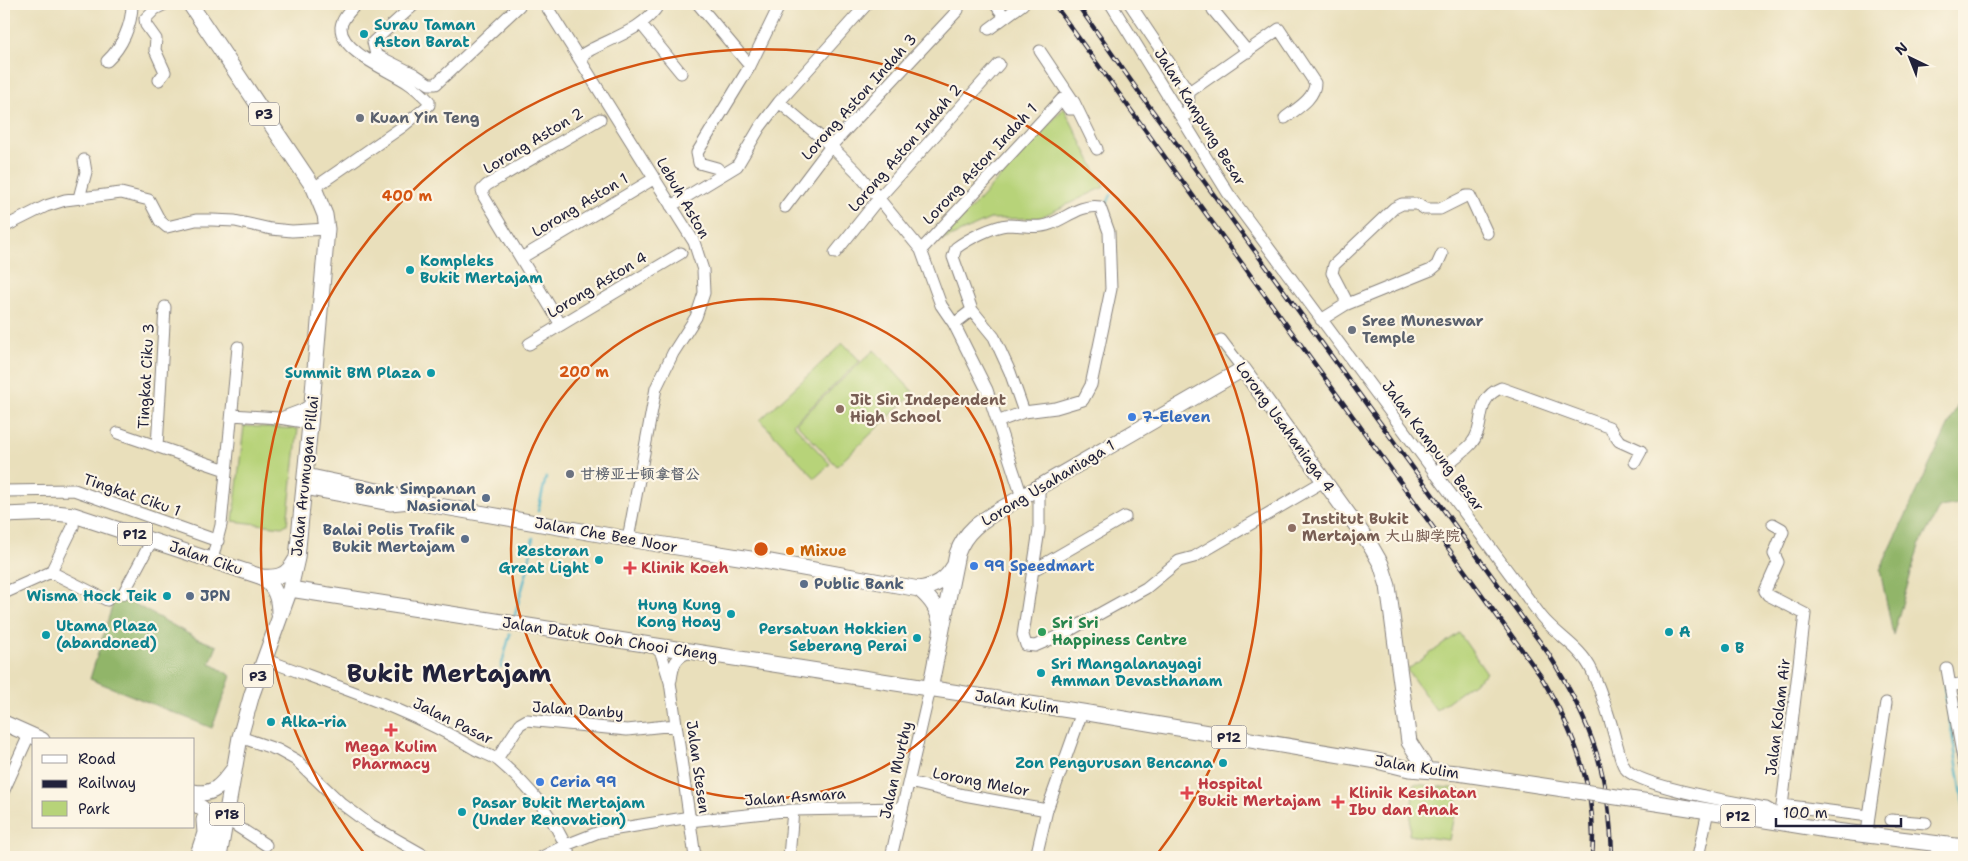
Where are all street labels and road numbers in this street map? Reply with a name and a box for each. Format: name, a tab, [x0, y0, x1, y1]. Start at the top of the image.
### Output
street label: Lorong Aston Indah 3	[797, 29, 921, 165]
street label: Jalan Kampung Besar	[1150, 44, 1250, 190]
street label: Lorong Aston Indah 2	[844, 80, 966, 216]
street label: Lorong Aston Indah 1	[918, 99, 1042, 229]
road number: P3	[249, 102, 279, 126]
street label: Lorong Aston 2	[479, 103, 587, 179]
street label: Lebuh Aston	[652, 154, 714, 242]
street label: Lorong Aston 1	[528, 168, 632, 242]
street label: Lorong Aston 4	[543, 247, 651, 323]
street label: Tingkat Ciku 3	[133, 323, 159, 429]
street label: Lorong Usahaniaga 4	[1231, 358, 1339, 496]
street label: Jalan Kampung Besar	[1377, 377, 1489, 515]
street label: Jalan Arumugan Pillai	[287, 395, 323, 557]
street label: Lorong Usahaniaga 1	[978, 435, 1118, 531]
street label: Tingkat Ciku 1	[81, 469, 183, 521]
street label: Jalan Che Bee Noor	[533, 513, 679, 557]
road number: P12	[118, 522, 152, 546]
street label: Jalan Ciku	[167, 536, 245, 580]
street label: Jalan Datuk Ooh Chooi Cheng	[501, 612, 719, 666]
street label: Jalan Kolam Air	[1761, 657, 1795, 777]
road number: P3	[243, 664, 273, 688]
street label: Jalan Kulim	[973, 685, 1061, 719]
street label: Jalan Pasar	[410, 693, 496, 749]
street label: Jalan Danby	[532, 697, 624, 723]
street label: Jalan Stesen	[682, 719, 714, 815]
street label: Jalan Murthy	[875, 719, 917, 821]
road number: P12	[1212, 726, 1246, 749]
street label: Jalan Kulim	[1373, 750, 1461, 784]
street label: Lorong Melor	[931, 763, 1031, 801]
street label: Jalan Asmara	[744, 783, 847, 811]
road number: P18	[210, 802, 244, 826]
road number: P12	[1720, 804, 1756, 828]

